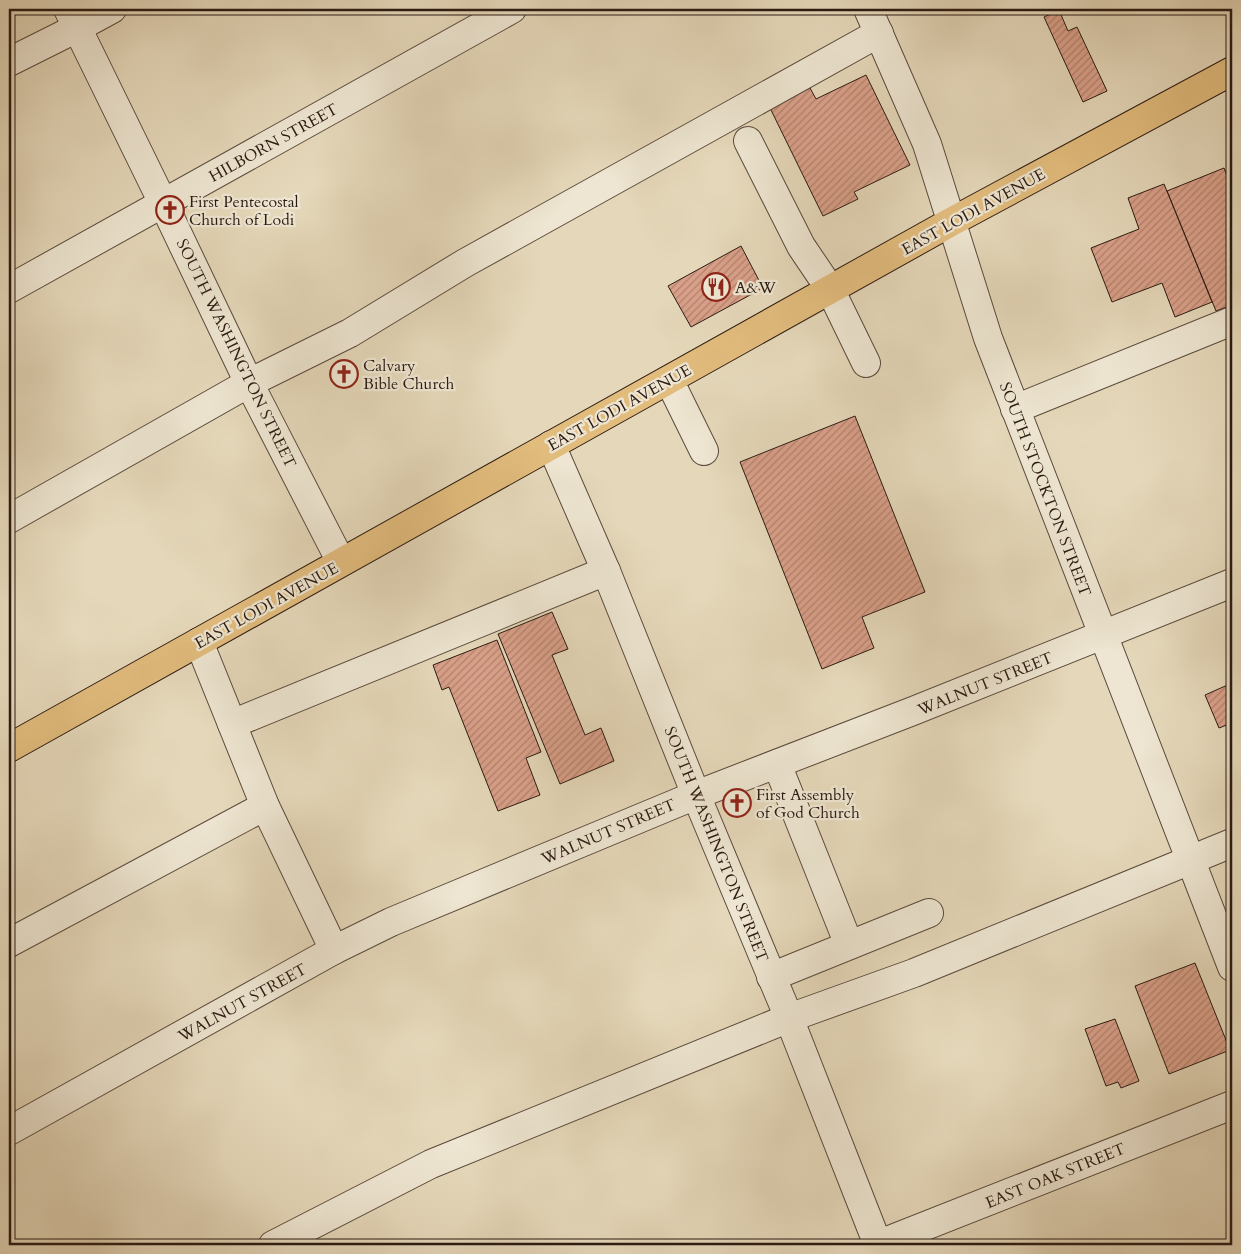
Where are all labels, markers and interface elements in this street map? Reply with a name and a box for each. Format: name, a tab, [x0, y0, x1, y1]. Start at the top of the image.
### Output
street label: HILBORN STREET	[205, 98, 342, 188]
street label: EAST LODI AVENUE	[898, 163, 1049, 261]
place label: First Pentecostal Church of Lodi	[189, 191, 299, 231]
church icon: First Pentecostal Church of Lodi	[155, 195, 185, 225]
street label: SOUTH WASHINGTON STREET	[171, 235, 301, 472]
restaurant icon: A&W	[701, 272, 731, 302]
place label: A&W	[735, 277, 776, 299]
place label: Calvary Bible Church	[363, 355, 455, 395]
church icon: Calvary Bible Church	[329, 359, 359, 389]
street label: EAST LODI AVENUE	[544, 359, 695, 457]
street label: SOUTH STOCKTON STREET	[994, 379, 1096, 600]
street label: EAST LODI AVENUE	[191, 557, 342, 655]
street label: WALNUT STREET	[914, 647, 1056, 721]
street label: SOUTH WASHINGTON STREET	[659, 723, 774, 966]
place label: First Assembly of God Church	[756, 784, 860, 824]
church icon: First Assembly of God Church	[722, 788, 752, 818]
street label: WALNUT STREET	[537, 794, 679, 871]
street label: WALNUT STREET	[173, 958, 311, 1048]
street label: EAST OAK STREET	[982, 1138, 1129, 1214]

